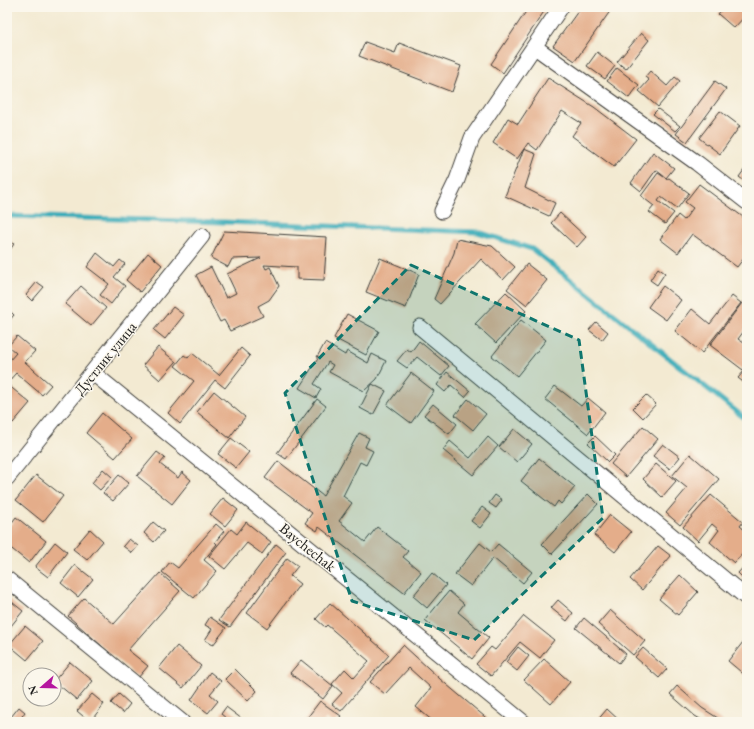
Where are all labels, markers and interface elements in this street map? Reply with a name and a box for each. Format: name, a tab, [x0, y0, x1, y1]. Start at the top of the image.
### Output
street label: Дустлик улица	[70, 317, 140, 399]
street label: Baychechak	[276, 518, 341, 576]
north arrow	[22, 667, 62, 707]
text: N	[24, 684, 41, 697]

